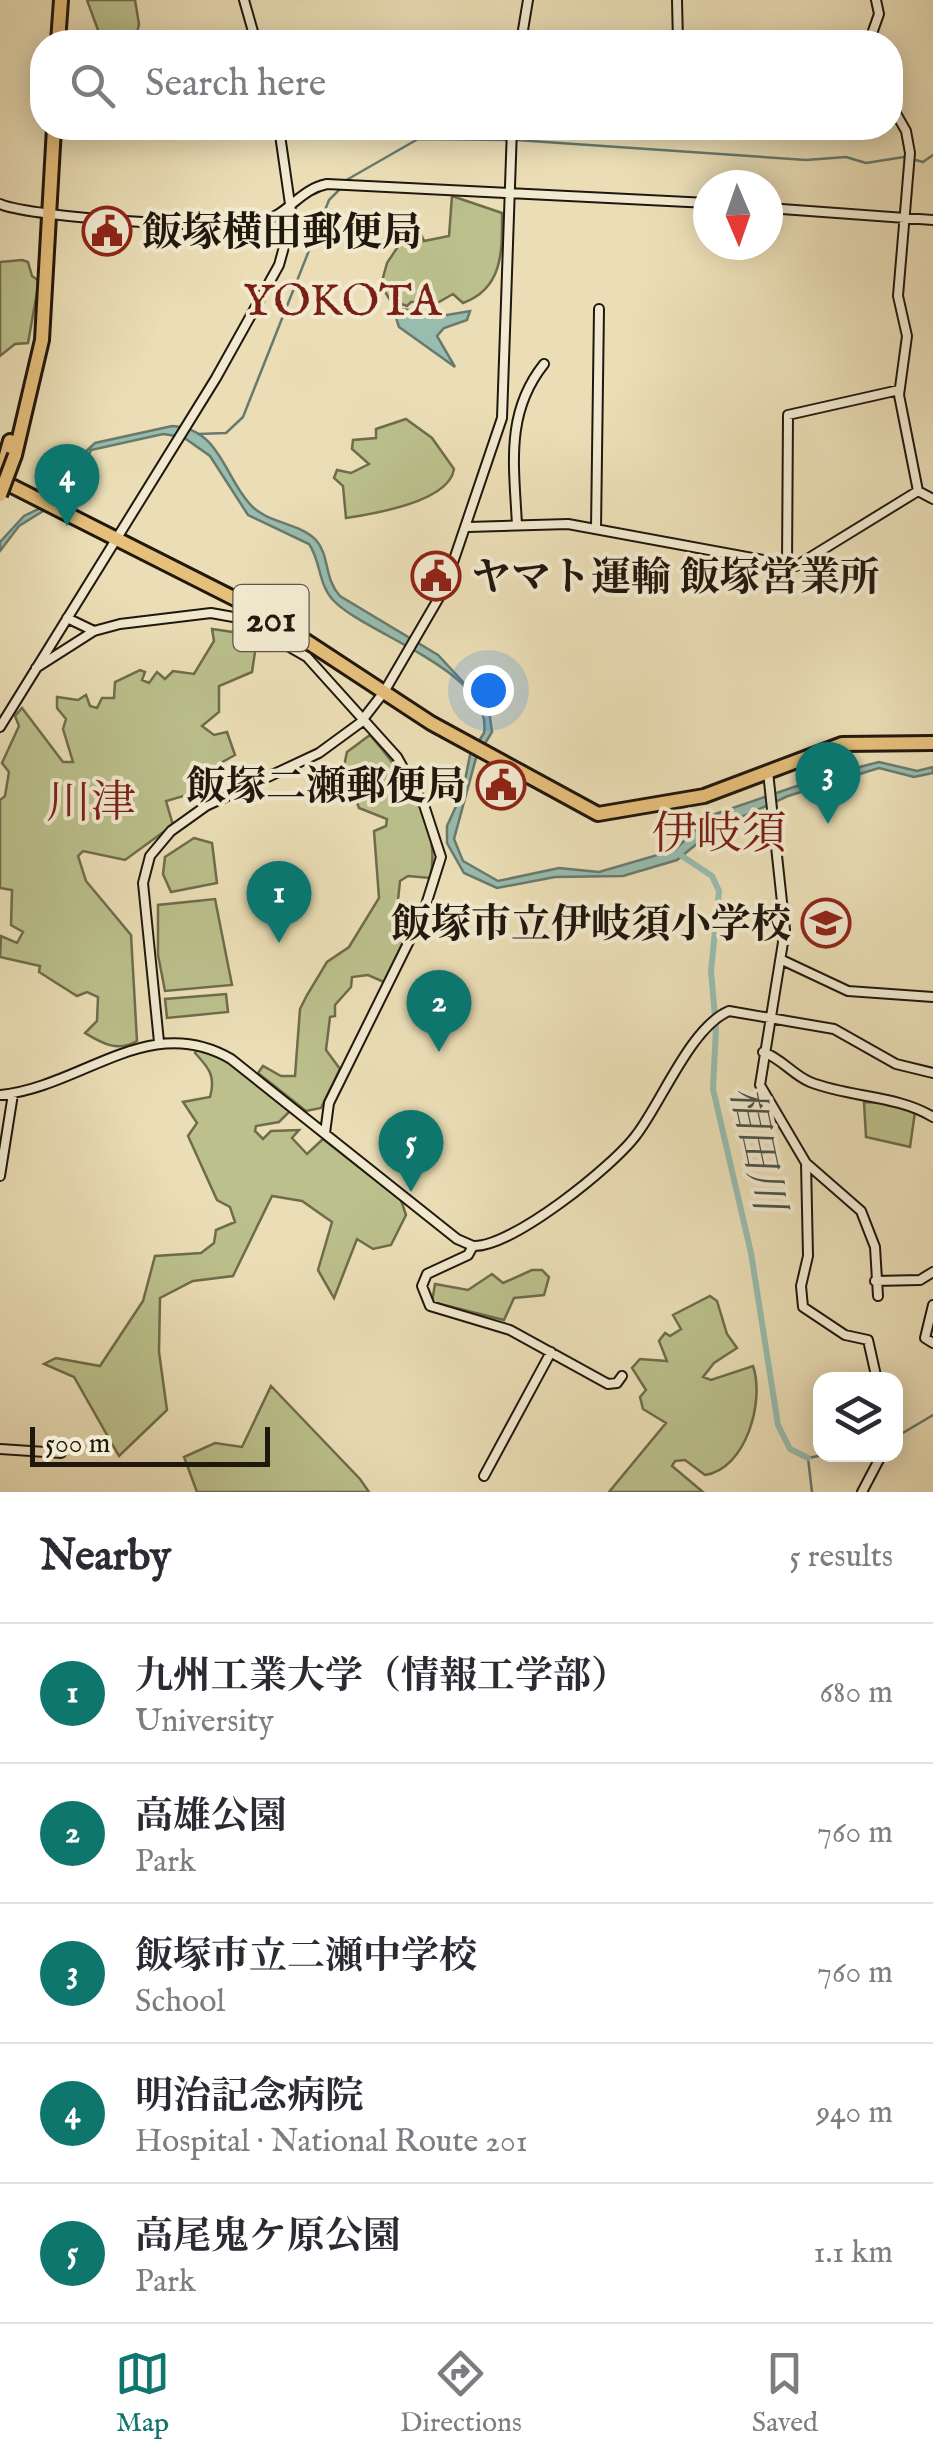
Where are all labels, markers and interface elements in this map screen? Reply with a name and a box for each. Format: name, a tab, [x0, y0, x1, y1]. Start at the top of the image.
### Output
search box	[30, 30, 903, 140]
icon: search	[65, 58, 120, 113]
text: Search here	[145, 61, 326, 109]
north arrow	[693, 170, 783, 260]
public building icon: 飯塚横田郵便局	[81, 205, 133, 257]
place label: 飯塚横田郵便局	[142, 209, 422, 260]
district label: YOKOTA	[243, 274, 443, 331]
pin: 4	[34, 444, 100, 526]
public building icon: ヤマト運輸 飯塚営業所	[410, 550, 462, 602]
place label: ヤマト運輸 飯塚営業所	[471, 554, 880, 605]
road number: 201	[234, 585, 308, 651]
your location	[463, 665, 514, 716]
pin: 3	[796, 742, 860, 824]
public building icon: 飯塚二瀬郵便局	[475, 759, 527, 811]
place label: 飯塚二瀬郵便局	[186, 763, 466, 814]
district label: 川津	[46, 776, 136, 833]
district label: 伊岐須	[651, 807, 787, 864]
pin: 1	[246, 860, 312, 943]
school or university icon: 飯塚市立伊岐須小学校	[800, 897, 852, 949]
place label: 飯塚市立伊岐須小学校	[391, 901, 791, 952]
pin: 2	[406, 970, 472, 1052]
water label: 相田川	[717, 1082, 795, 1220]
pin: 5	[378, 1110, 444, 1192]
map controls	[813, 1372, 903, 1462]
button: layers	[813, 1372, 903, 1462]
scale bar	[30, 1422, 270, 1466]
text: 500 m	[45, 1427, 110, 1462]
text: Nearby	[40, 1531, 171, 1584]
text: 5 results	[789, 1537, 893, 1578]
text: 九州工業大学（情報工学部）	[135, 1654, 629, 1702]
text: 1	[67, 1673, 78, 1714]
text: 680 m	[820, 1673, 893, 1714]
text: University	[135, 1702, 274, 1743]
text: 高雄公園	[135, 1794, 287, 1842]
text: 2	[65, 1813, 80, 1854]
text: 760 m	[817, 1813, 893, 1854]
text: Park	[135, 1842, 196, 1883]
text: 飯塚市立二瀬中学校	[135, 1934, 477, 1982]
text: 3	[67, 1953, 78, 1994]
text: 760 m	[817, 1953, 893, 1994]
text: School	[135, 1982, 225, 2023]
text: 明治記念病院	[135, 2074, 363, 2122]
text: 4	[65, 2093, 80, 2134]
text: 940 m	[816, 2093, 893, 2134]
text: Hospital · National Route 201	[135, 2122, 528, 2163]
text: 高尾鬼ケ原公園	[135, 2214, 401, 2262]
text: 5	[67, 2233, 78, 2274]
text: 1.1 km	[813, 2233, 893, 2274]
text: Park	[135, 2262, 196, 2303]
tab: Map	[115, 2346, 170, 2441]
tab: Directions	[400, 2346, 522, 2441]
tab: Saved	[752, 2346, 818, 2441]

